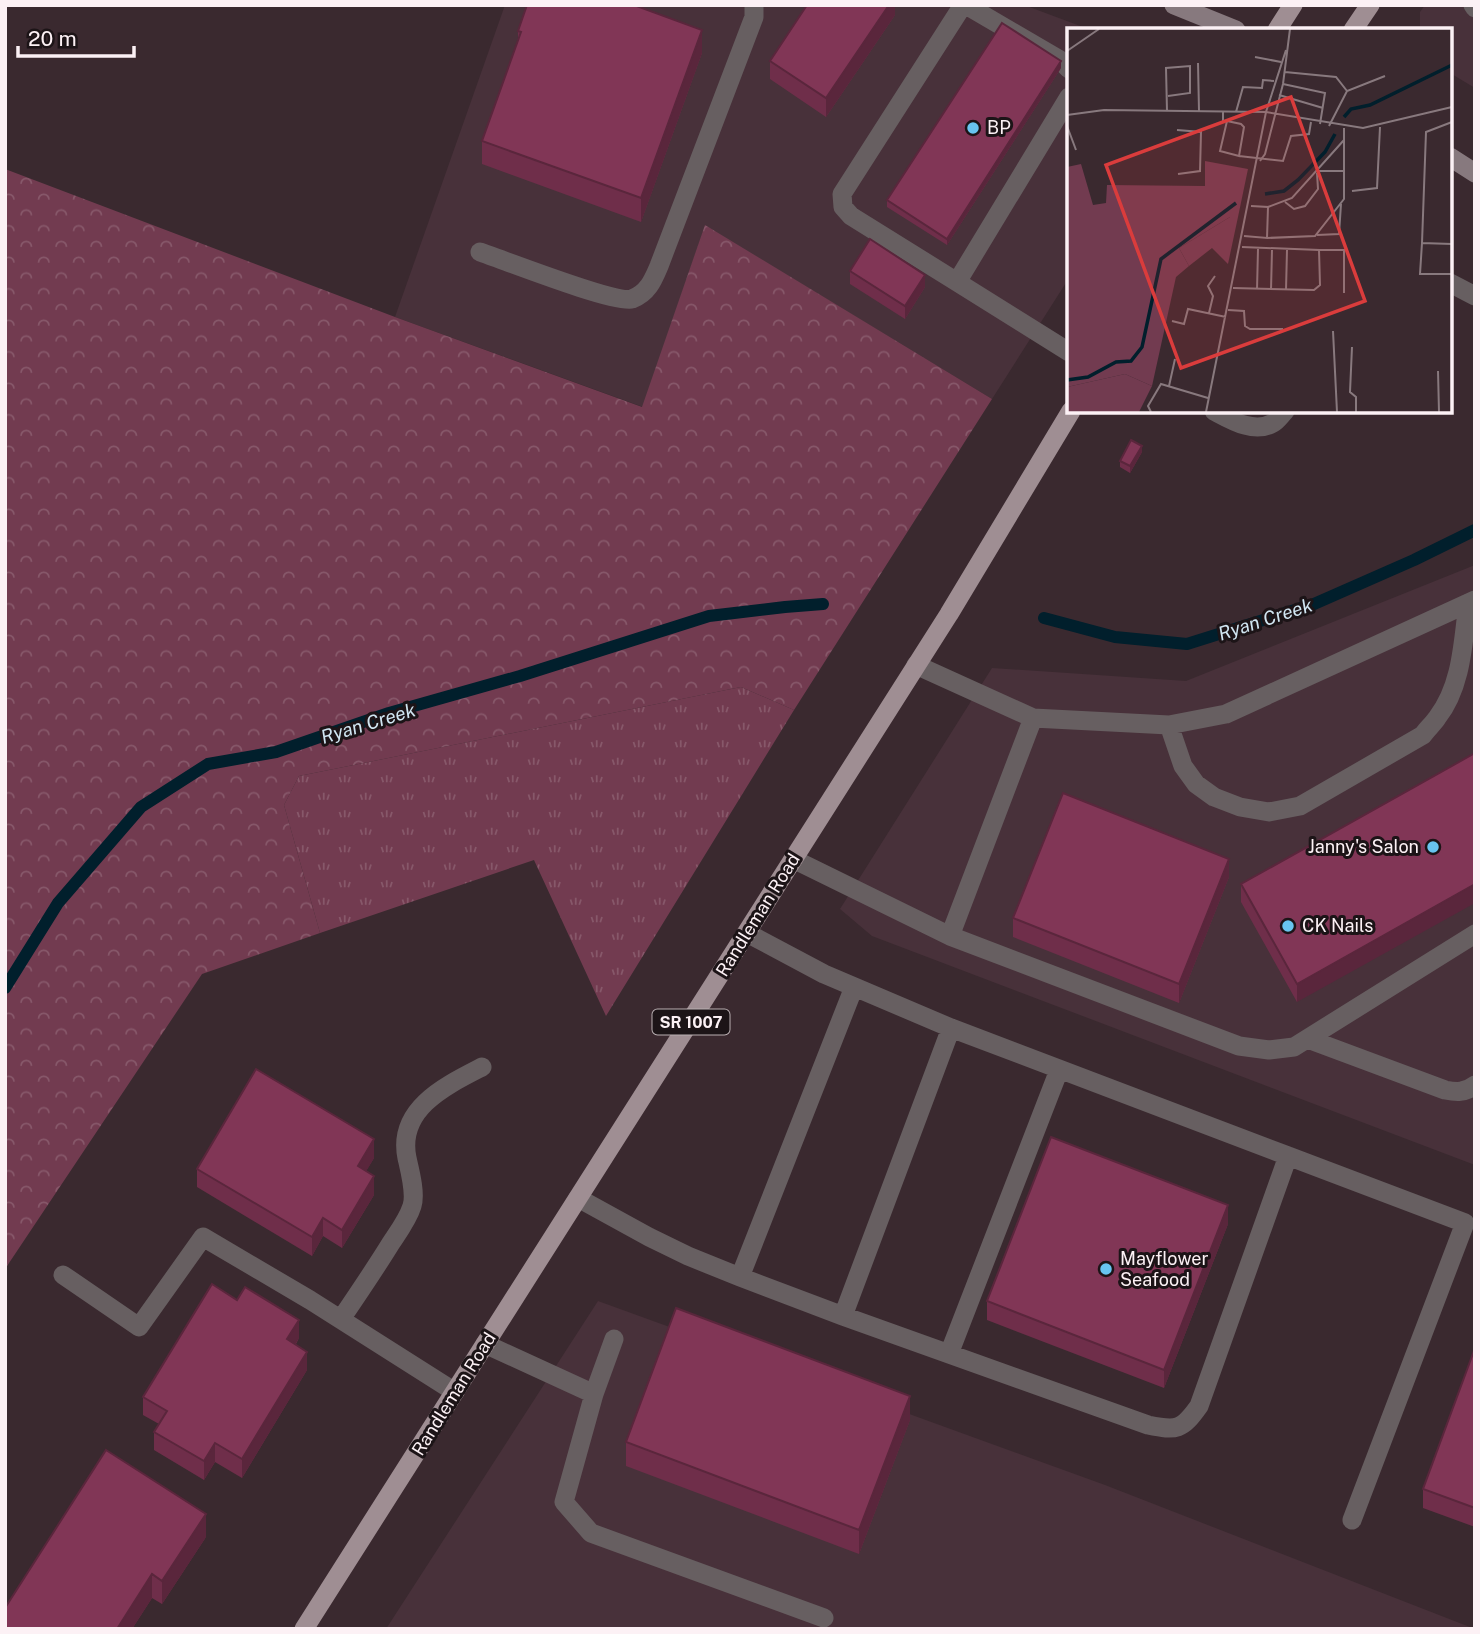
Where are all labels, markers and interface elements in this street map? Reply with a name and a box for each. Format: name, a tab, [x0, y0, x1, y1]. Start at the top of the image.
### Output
scale bar	[18, 14, 133, 58]
text: 20 m	[28, 26, 77, 51]
inset map	[1067, 28, 1452, 413]
place label: BP	[987, 117, 1011, 138]
marker: BP	[965, 120, 981, 136]
water label: Ryan Creek	[1215, 593, 1316, 645]
water label: Ryan Creek	[318, 698, 419, 748]
place label: Janny's Salon	[1308, 836, 1419, 857]
marker: Janny's Salon	[1425, 839, 1441, 855]
street label: Randleman Road	[711, 849, 804, 980]
place label: CK Nails	[1302, 915, 1373, 936]
marker: CK Nails	[1280, 918, 1296, 934]
road number: SR 1007	[652, 1010, 730, 1034]
place label: Mayflower Seafood	[1120, 1248, 1208, 1290]
marker: Mayflower Seafood	[1098, 1261, 1114, 1277]
street label: Randleman Road	[407, 1328, 500, 1459]

